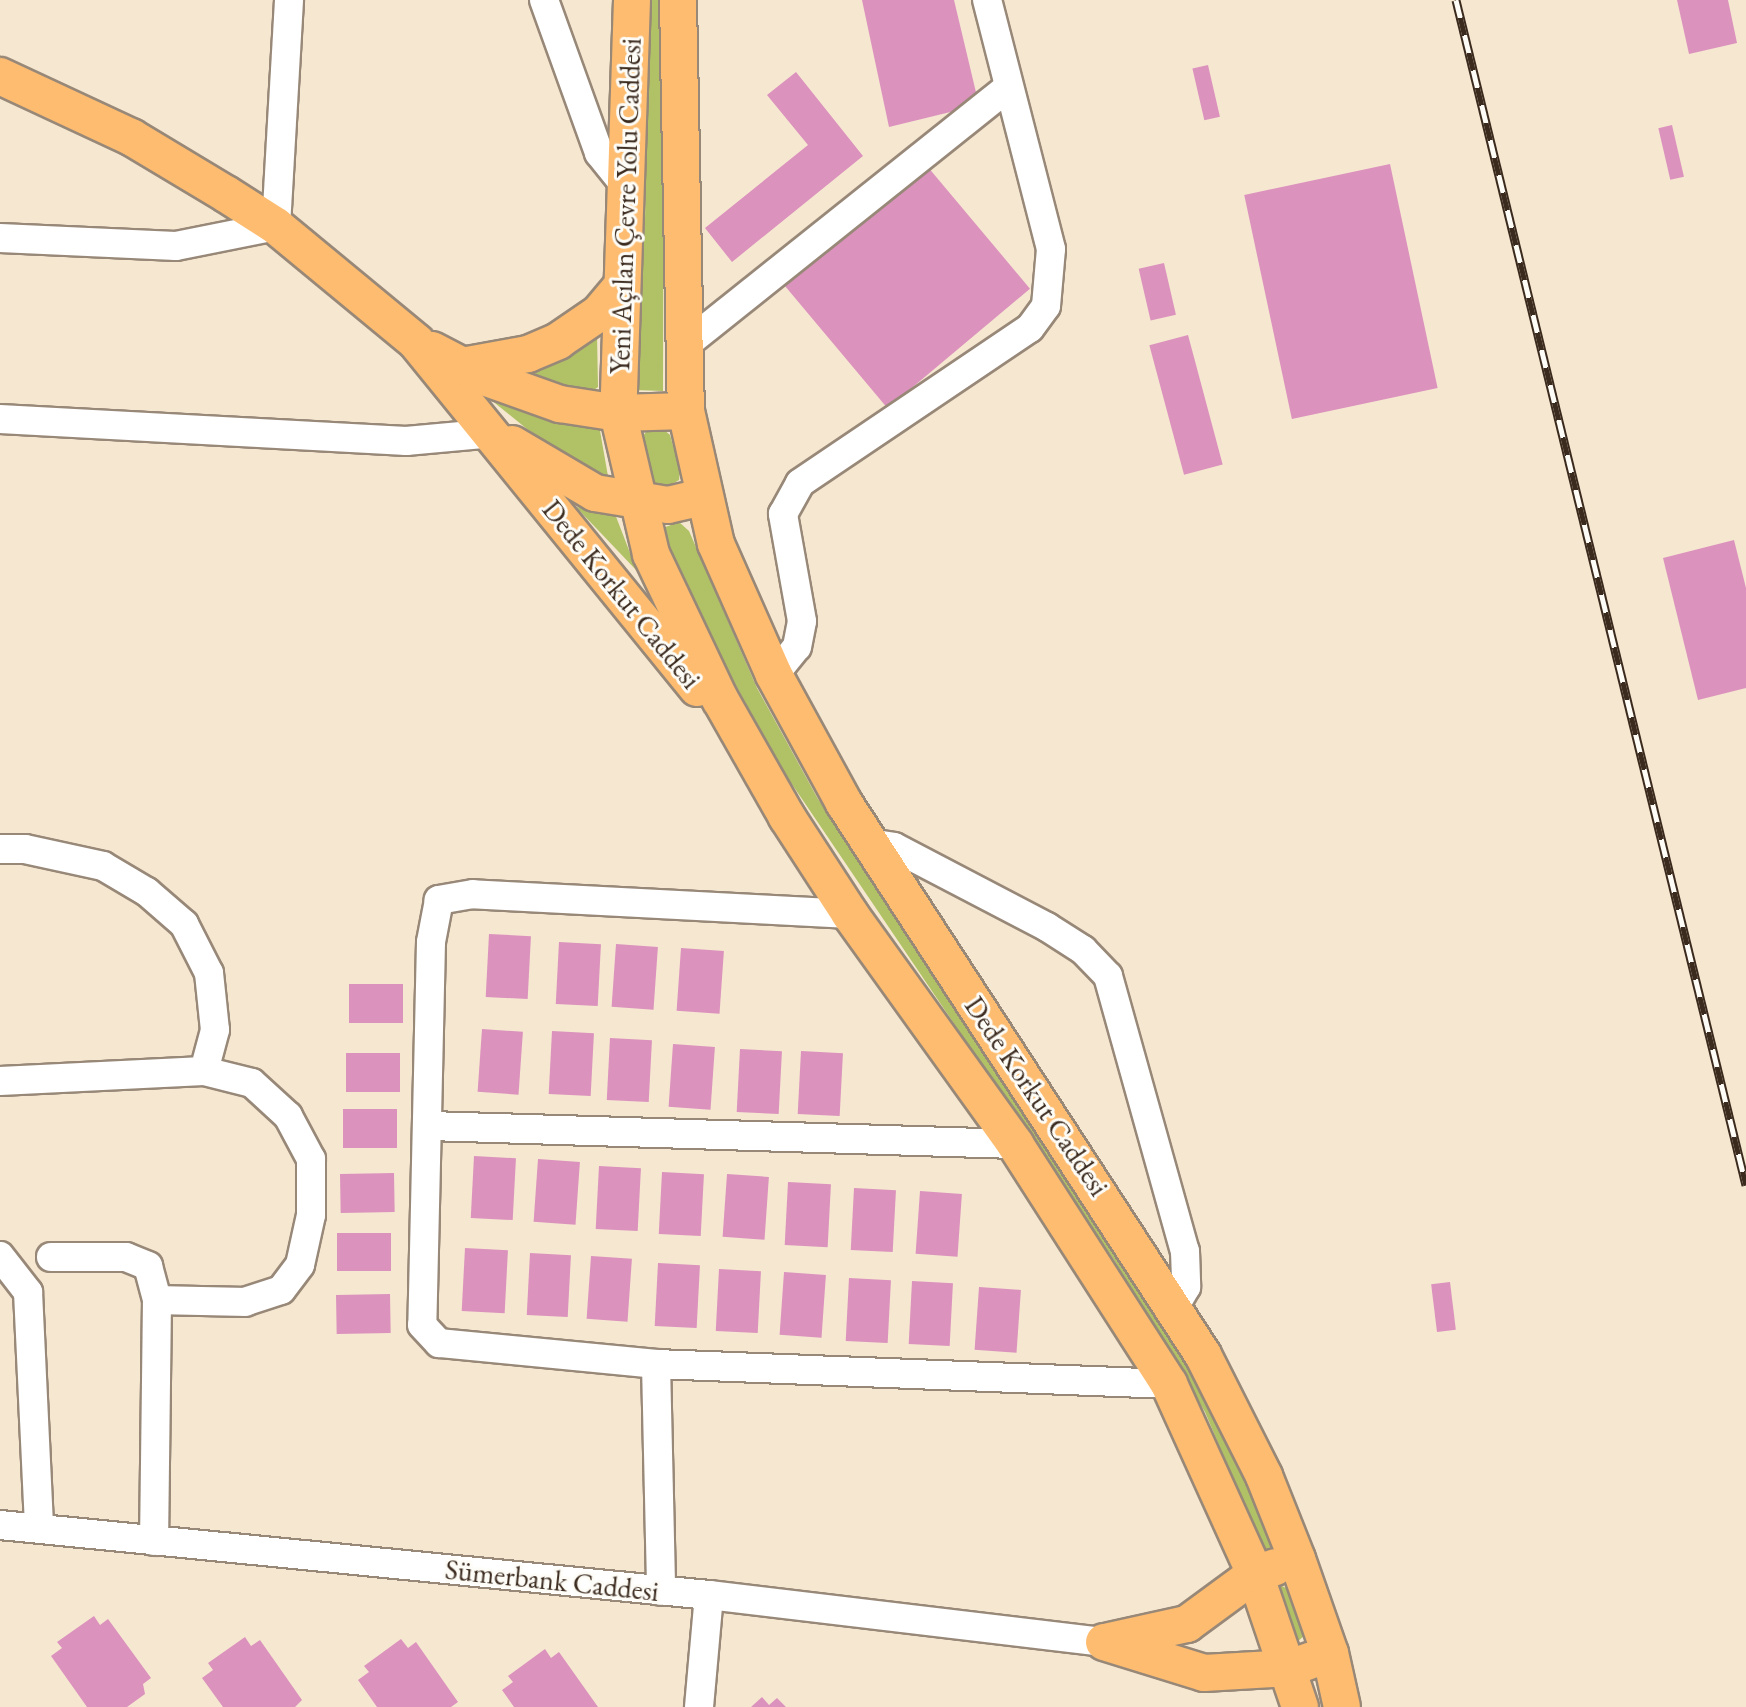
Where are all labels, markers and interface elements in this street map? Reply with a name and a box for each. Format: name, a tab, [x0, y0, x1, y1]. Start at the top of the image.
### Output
street label: Yeni Açılan Çevre Yolu Caddesi	[602, 37, 648, 375]
street label: Dede Korkut Caddesi	[536, 493, 708, 695]
street label: Dede Korkut Caddesi	[958, 990, 1116, 1202]
street label: Sümerbank Caddesi	[444, 1552, 660, 1608]

